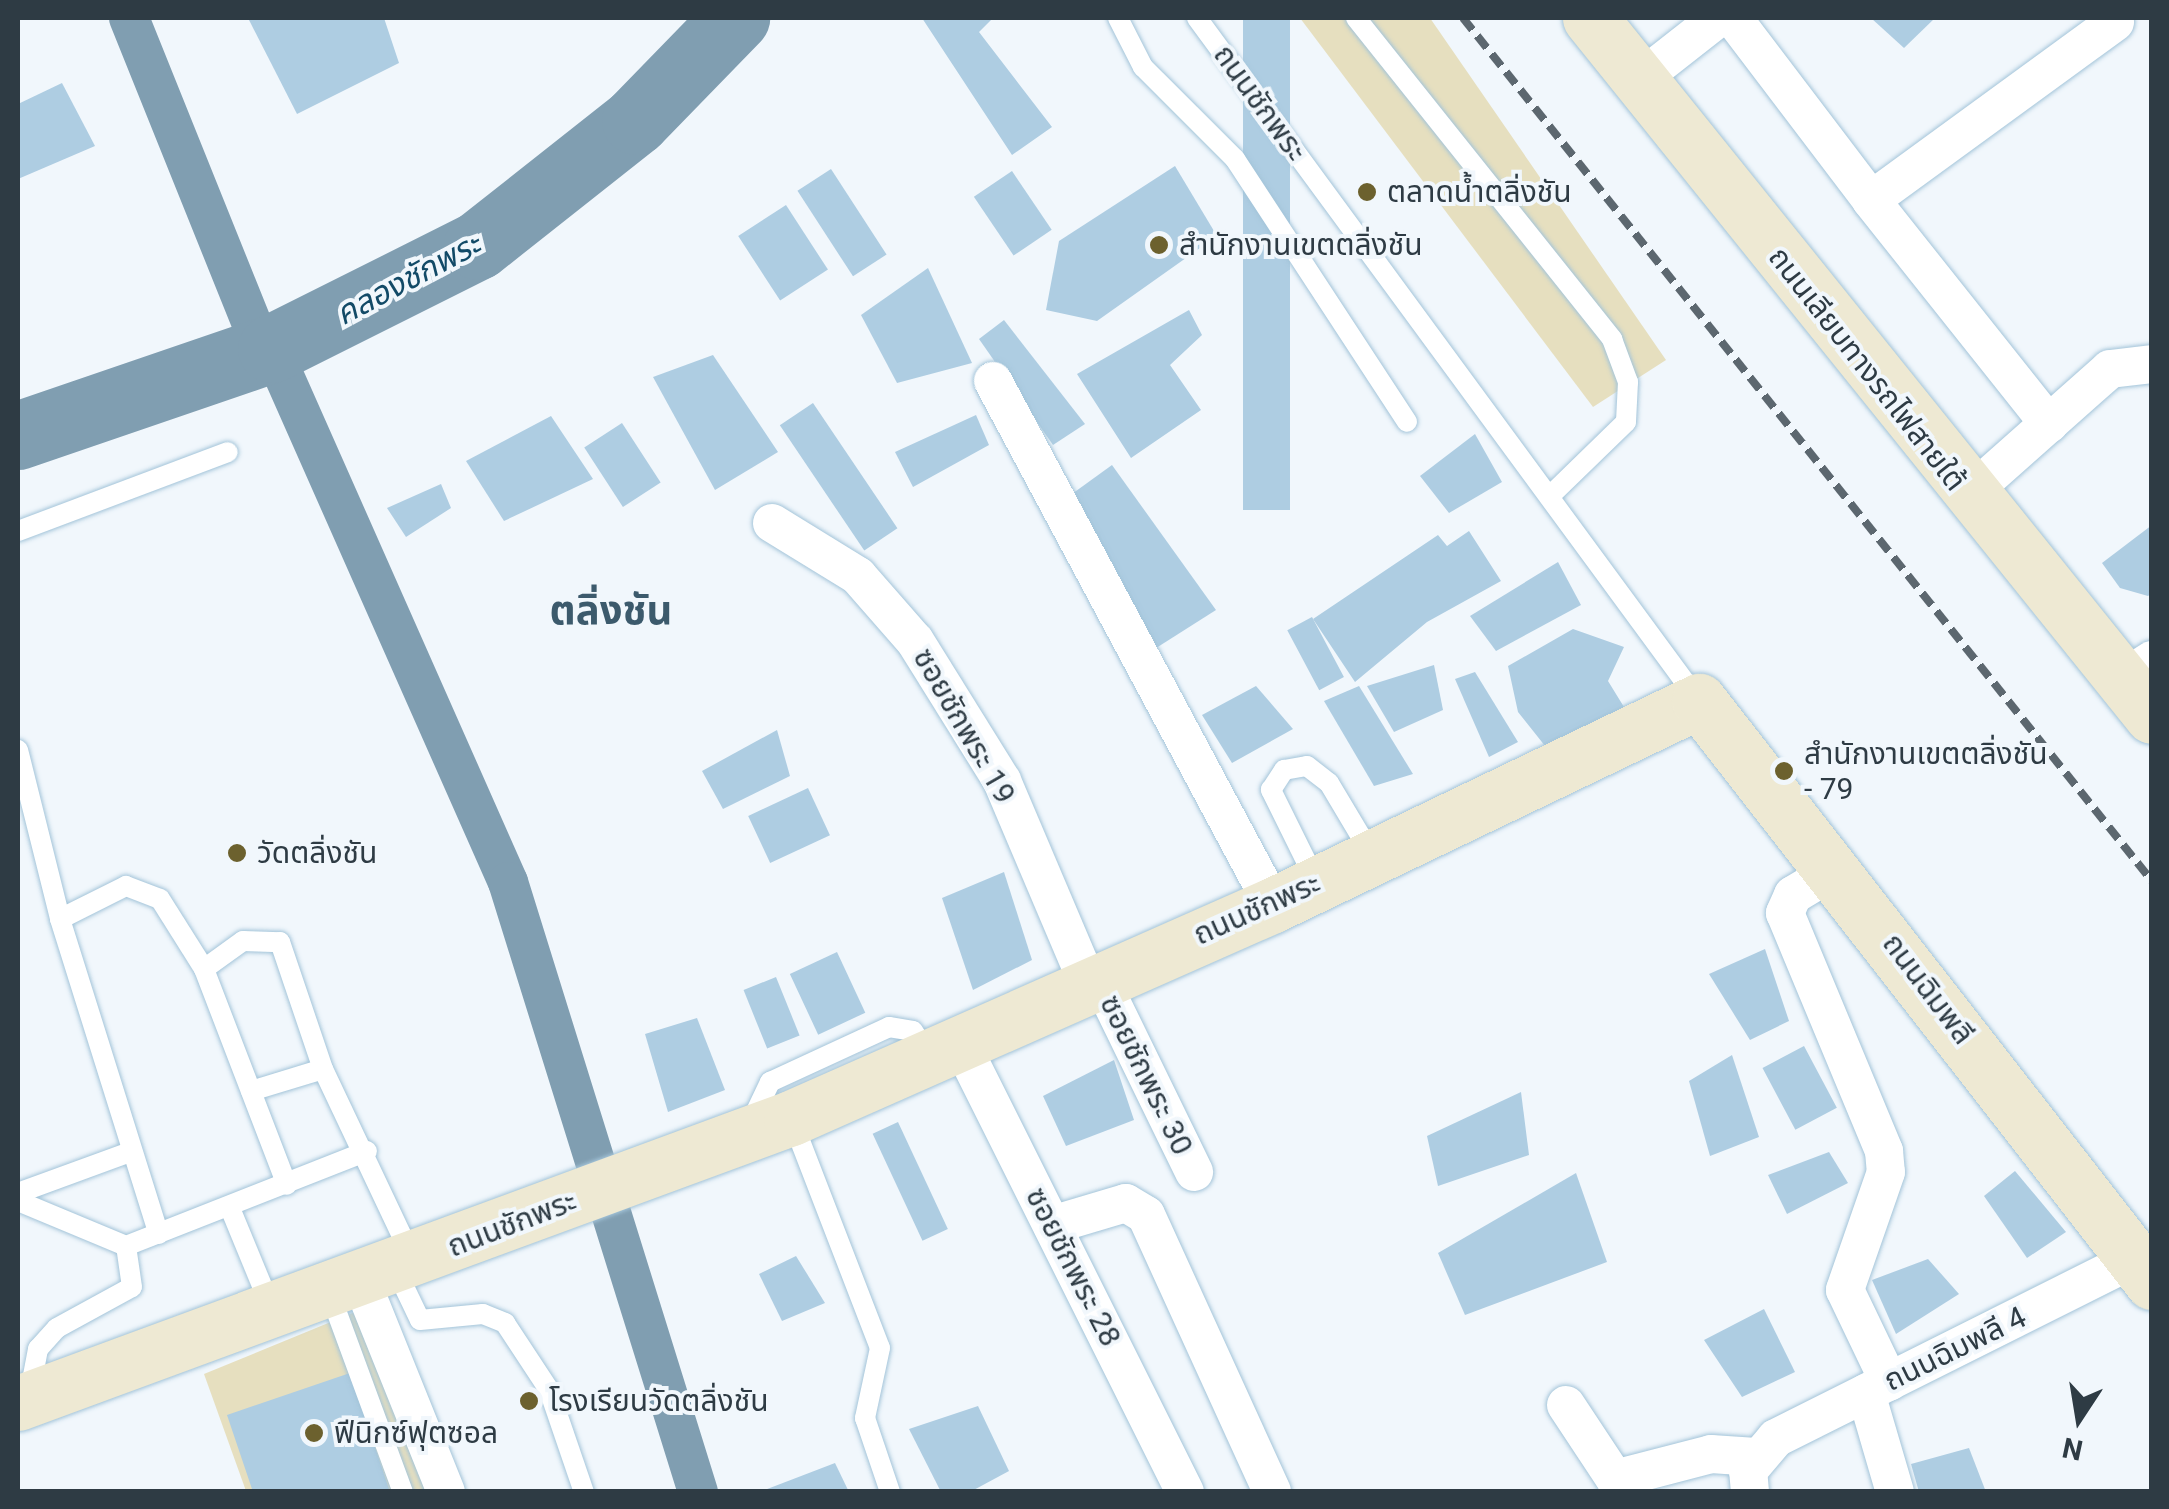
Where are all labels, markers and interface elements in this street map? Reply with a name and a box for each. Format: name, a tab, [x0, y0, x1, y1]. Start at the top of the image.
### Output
street label: ถนนชักพระ	[1206, 38, 1314, 168]
place label: ตลาดน้ำตลิ่งชัน	[1387, 174, 1572, 210]
marker: ตลาดน้ำตลิ่งชัน	[1356, 181, 1378, 203]
water label: คลองชักพระ	[329, 225, 487, 333]
place label: สำนักงานเขตตลิ่งชัน	[1179, 227, 1423, 263]
marker: สำนักงานเขตตลิ่งชัน	[1148, 234, 1170, 256]
street label: ถนนเลียบทางรถไฟสายใต้	[1761, 240, 1973, 498]
district label: ตลิ่งชัน	[550, 587, 672, 635]
street label: ซอยชักพระ 19	[905, 642, 1023, 810]
place label: สำนักงานเขตตลิ่งชัน - 79	[1804, 736, 2048, 806]
marker: สำนักงานเขตตลิ่งชัน - 79	[1773, 760, 1795, 782]
place label: วัดตลิ่งชัน	[257, 835, 377, 871]
marker: วัดตลิ่งชัน	[226, 842, 248, 864]
street label: ถนนชักพระ	[1188, 865, 1326, 953]
street label: ถนนฉิมพลี	[1875, 927, 1981, 1051]
street label: ซอยชักพระ 30	[1092, 989, 1200, 1161]
street label: ซอยชักพระ 28	[1018, 1182, 1128, 1352]
street label: ถนนชักพระ	[443, 1183, 581, 1265]
street label: ถนนฉิมพลี 4	[1878, 1299, 2032, 1399]
north arrow	[2029, 1369, 2129, 1469]
place label: โรงเรียนวัดตลิ่งชัน	[549, 1383, 769, 1419]
marker: โรงเรียนวัดตลิ่งชัน	[518, 1390, 540, 1412]
place label: ฟีนิกซ์ฟุตซอล	[334, 1415, 498, 1451]
marker: ฟีนิกซ์ฟุตซอล	[303, 1422, 325, 1444]
text: N	[2060, 1431, 2086, 1467]

